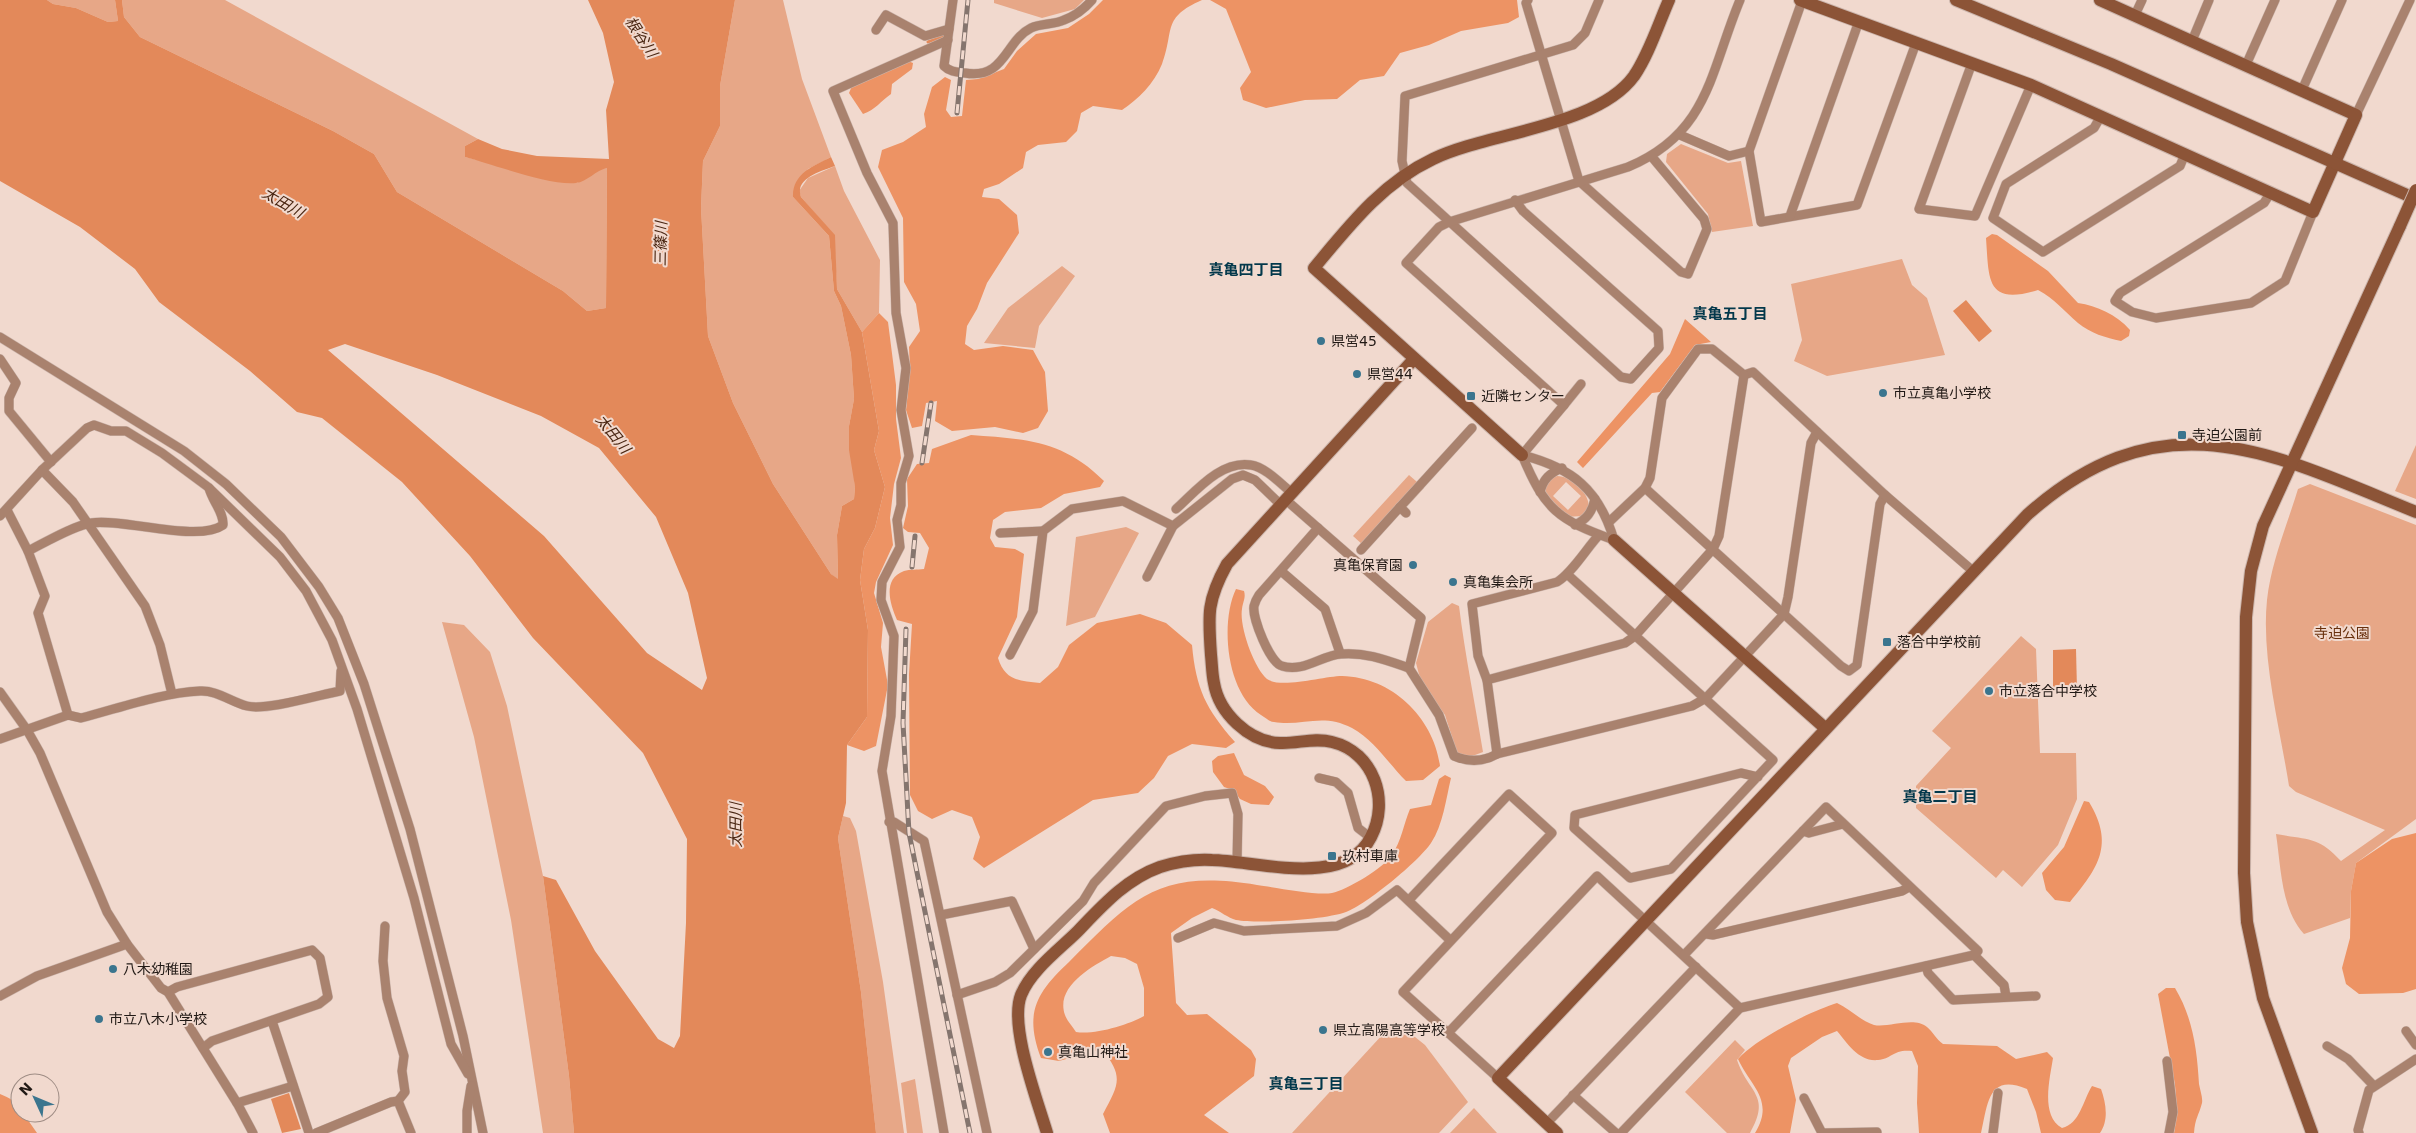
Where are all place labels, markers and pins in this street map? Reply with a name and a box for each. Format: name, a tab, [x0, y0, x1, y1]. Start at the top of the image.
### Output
place label: 県営45	[1331, 333, 1377, 349]
marker: 県営45	[1315, 335, 1327, 347]
place label: 県営44	[1367, 366, 1413, 382]
marker: 県営44	[1351, 368, 1363, 380]
place label: 市立真亀小学校	[1893, 385, 1991, 401]
marker: 市立真亀小学校	[1877, 387, 1889, 399]
place label: 近隣センター	[1481, 388, 1565, 404]
marker: 近隣センター	[1465, 390, 1477, 402]
place label: 寺迫公園前	[2192, 427, 2262, 443]
marker: 寺迫公園前	[2176, 429, 2188, 441]
place label: 真亀保育園	[1333, 557, 1403, 573]
marker: 真亀保育園	[1407, 559, 1419, 571]
place label: 真亀集会所	[1463, 574, 1533, 590]
marker: 真亀集会所	[1447, 576, 1459, 588]
place label: 落合中学校前	[1897, 634, 1981, 650]
marker: 落合中学校前	[1881, 636, 1893, 648]
place label: 市立落合中学校	[1999, 683, 2097, 699]
marker: 市立落合中学校	[1983, 685, 1995, 697]
place label: 玖村車庫	[1342, 848, 1398, 864]
marker: 玖村車庫	[1326, 850, 1338, 862]
place label: 八木幼稚園	[123, 961, 193, 977]
marker: 八木幼稚園	[107, 963, 119, 975]
place label: 市立八木小学校	[109, 1011, 207, 1027]
marker: 市立八木小学校	[93, 1013, 105, 1025]
place label: 県立高陽高等学校	[1333, 1022, 1445, 1038]
marker: 県立高陽高等学校	[1317, 1024, 1329, 1036]
place label: 真亀山神社	[1058, 1044, 1128, 1060]
marker: 真亀山神社	[1042, 1046, 1054, 1058]

